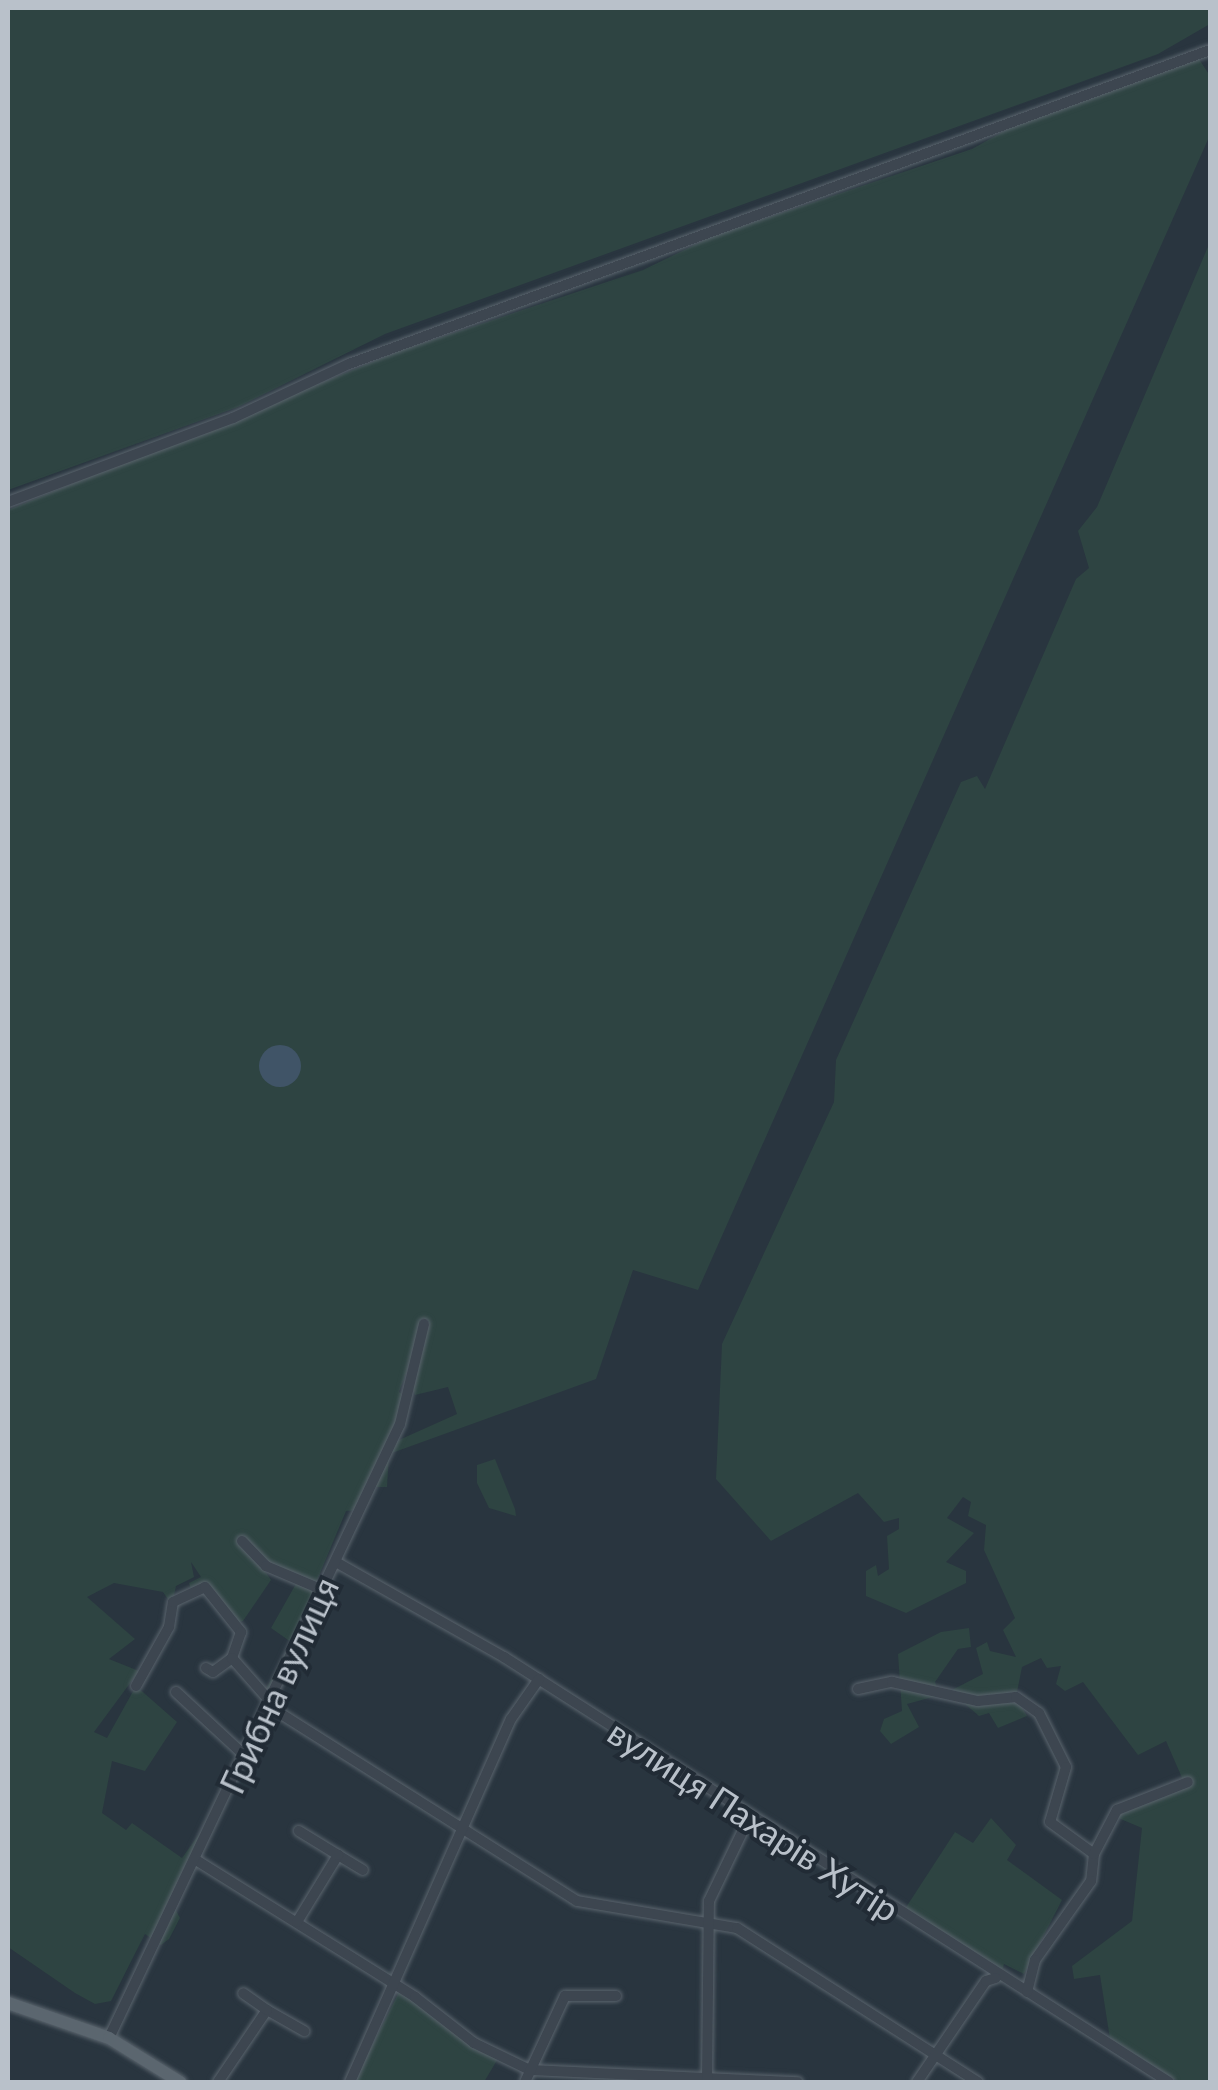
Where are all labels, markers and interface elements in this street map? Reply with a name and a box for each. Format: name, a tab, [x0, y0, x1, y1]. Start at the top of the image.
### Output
street label: Грибна вулиця	[210, 1570, 346, 1800]
street label: вулиця Пахарів Хутір	[601, 1710, 907, 1930]

